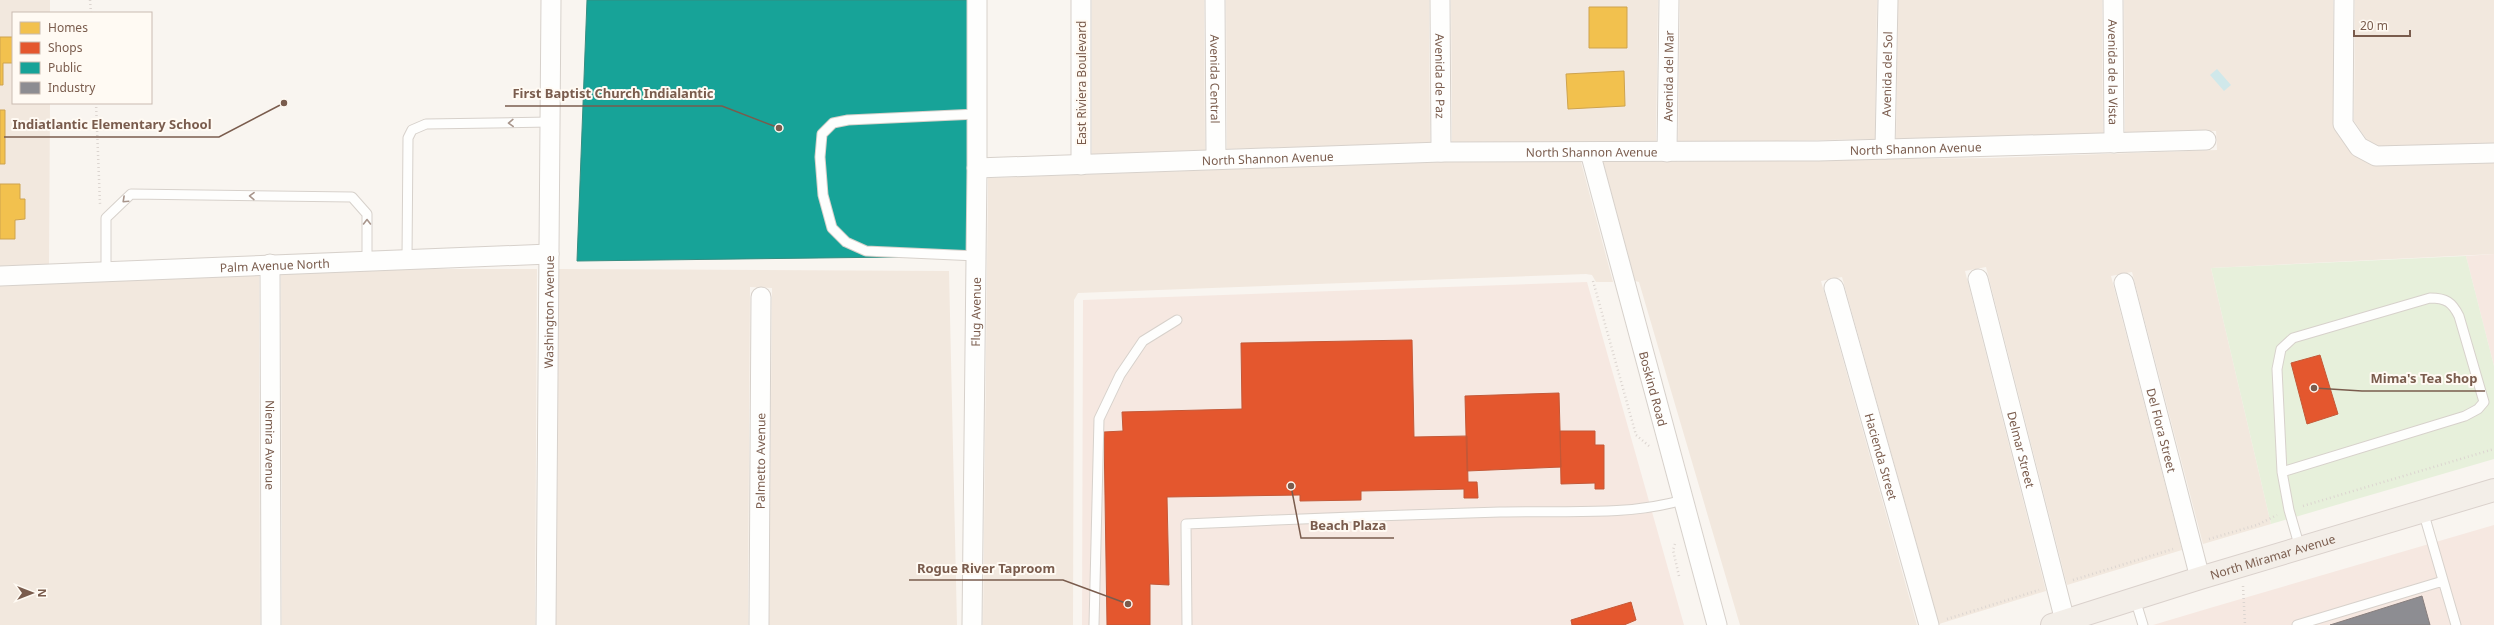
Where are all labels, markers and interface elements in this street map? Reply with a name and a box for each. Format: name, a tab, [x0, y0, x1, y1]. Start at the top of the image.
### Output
legend	[12, 12, 152, 104]
scale bar	[2354, 12, 2410, 38]
text: 20 m	[2360, 17, 2388, 34]
text: Homes	[48, 19, 88, 36]
street label: Avenida de la Vista	[2105, 19, 2122, 125]
street label: East Riviera Boulevard	[1073, 21, 1090, 145]
street label: Avenida del Mar	[1659, 30, 1677, 122]
street label: Avenida del Sol	[1877, 31, 1896, 117]
street label: Avenida de Paz	[1432, 33, 1449, 119]
street label: Avenida Central	[1207, 34, 1224, 124]
text: Shops	[48, 39, 83, 56]
text: Public	[48, 59, 82, 76]
text: Industry	[48, 79, 96, 96]
callout: First Baptist Church Indialantic	[505, 81, 722, 106]
text: First Baptist Church Indialantic	[512, 84, 714, 102]
callout: Indiatlantic Elementary School	[4, 112, 219, 137]
text: Indiatlantic Elementary School	[12, 115, 212, 133]
one-way arrow	[508, 119, 514, 127]
street label: North Shannon Avenue	[1850, 138, 1982, 159]
street label: North Shannon Avenue	[1526, 143, 1658, 160]
street label: North Shannon Avenue	[1202, 147, 1334, 169]
one-way arrow	[249, 191, 255, 200]
one-way arrow	[122, 195, 130, 203]
one-way arrow	[363, 219, 371, 225]
street label: Palm Avenue North	[220, 254, 330, 276]
street label: Washington Avenue	[540, 255, 557, 369]
street label: Flug Avenue	[967, 277, 984, 347]
street label: Boskind Road	[1635, 349, 1672, 428]
callout: Mima's Tea Shop	[2362, 366, 2485, 391]
text: Mima's Tea Shop	[2371, 369, 2477, 387]
street label: Del Flora Street	[2143, 386, 2181, 475]
street label: Niemira Avenue	[262, 400, 279, 490]
street label: Delmar Street	[2004, 410, 2039, 490]
street label: Hacienda Street	[1861, 411, 1902, 502]
street label: Palmetto Avenue	[751, 413, 769, 509]
callout: Beach Plaza	[1301, 513, 1394, 538]
text: Beach Plaza	[1310, 516, 1386, 534]
street label: North Miramar Avenue	[2208, 529, 2337, 583]
callout: Rogue River Taproom	[909, 555, 1063, 580]
text: Rogue River Taproom	[917, 559, 1055, 577]
north arrow	[12, 573, 52, 613]
text: N	[35, 589, 50, 597]

